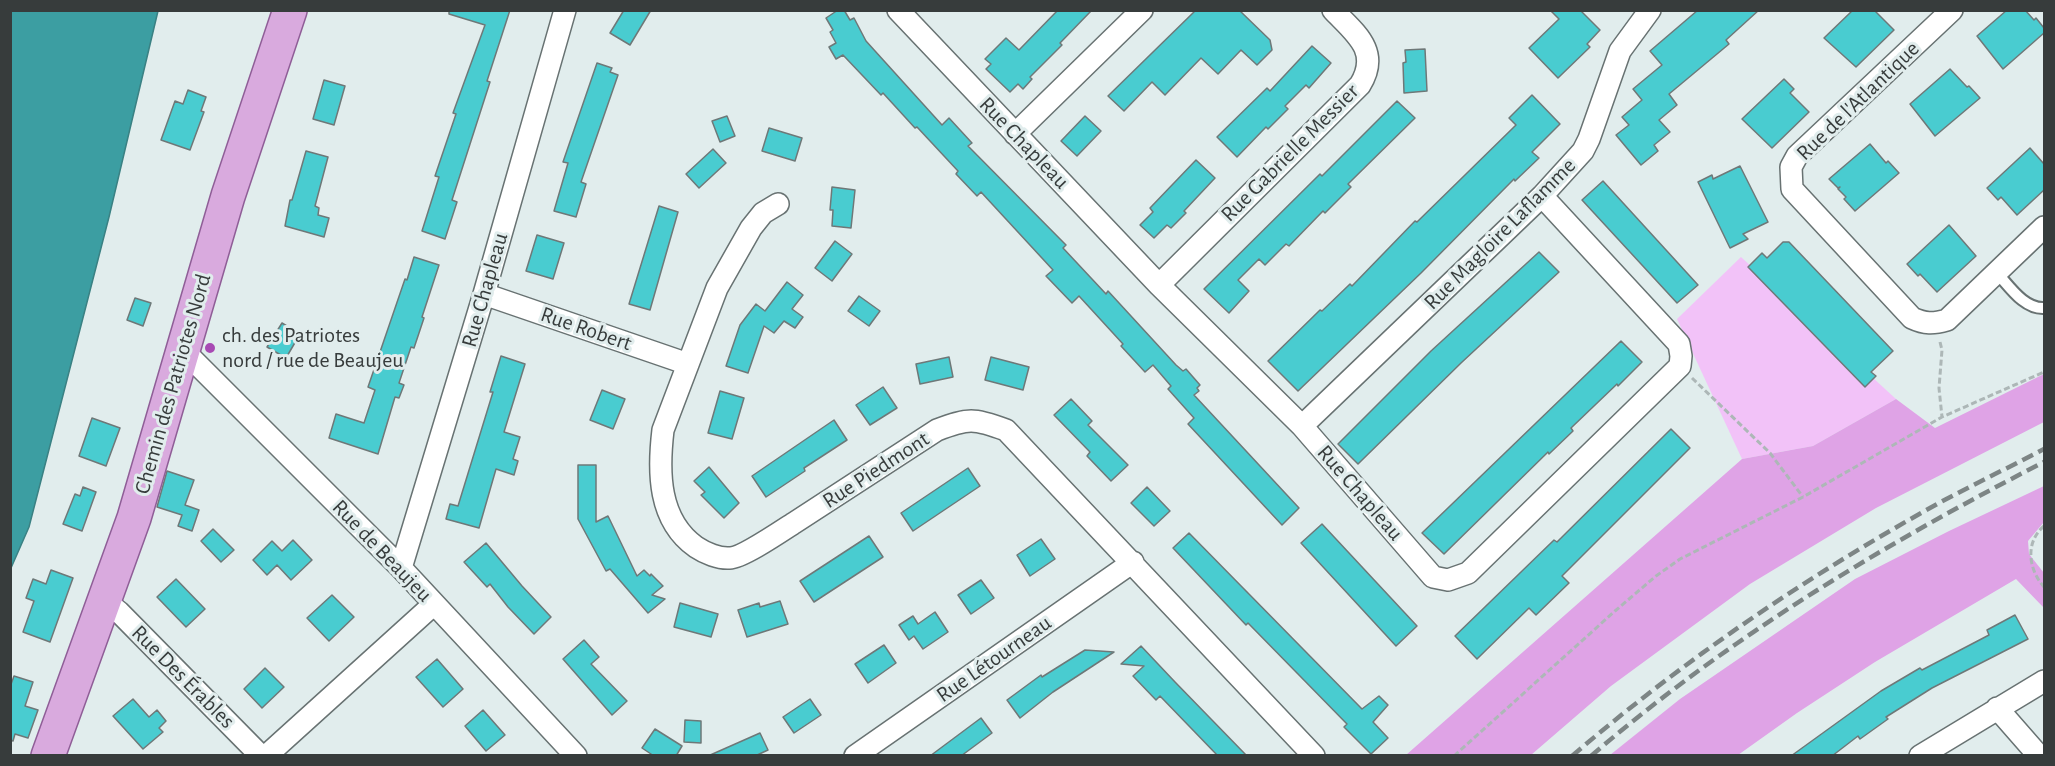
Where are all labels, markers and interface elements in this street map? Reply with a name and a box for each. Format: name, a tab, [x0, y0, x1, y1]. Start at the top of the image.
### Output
street label: Rue de l'Atlantique	[1791, 36, 1925, 166]
street label: Rue Gabrielle Messier	[1216, 79, 1364, 227]
street label: Rue Chapleau	[974, 91, 1074, 195]
street label: Rue Magloire Laflamme	[1419, 153, 1581, 315]
street label: Rue Chapleau	[456, 230, 514, 350]
street label: Chemin des Patriotes Nord	[129, 271, 217, 497]
street label: Rue Robert	[537, 301, 635, 357]
place label: ch. des Patriotes nord / rue de Beaujeu	[222, 322, 404, 374]
marker: ch. des Patriotes nord / rue de Beaujeu	[203, 341, 217, 355]
street label: Rue Piedmont	[818, 426, 934, 514]
street label: Rue Chapleau	[1311, 440, 1409, 546]
street label: Rue de Beaujeu	[327, 494, 437, 608]
street label: Rue Létourneau	[931, 610, 1057, 708]
street label: Rue Des Érables	[126, 620, 240, 734]

